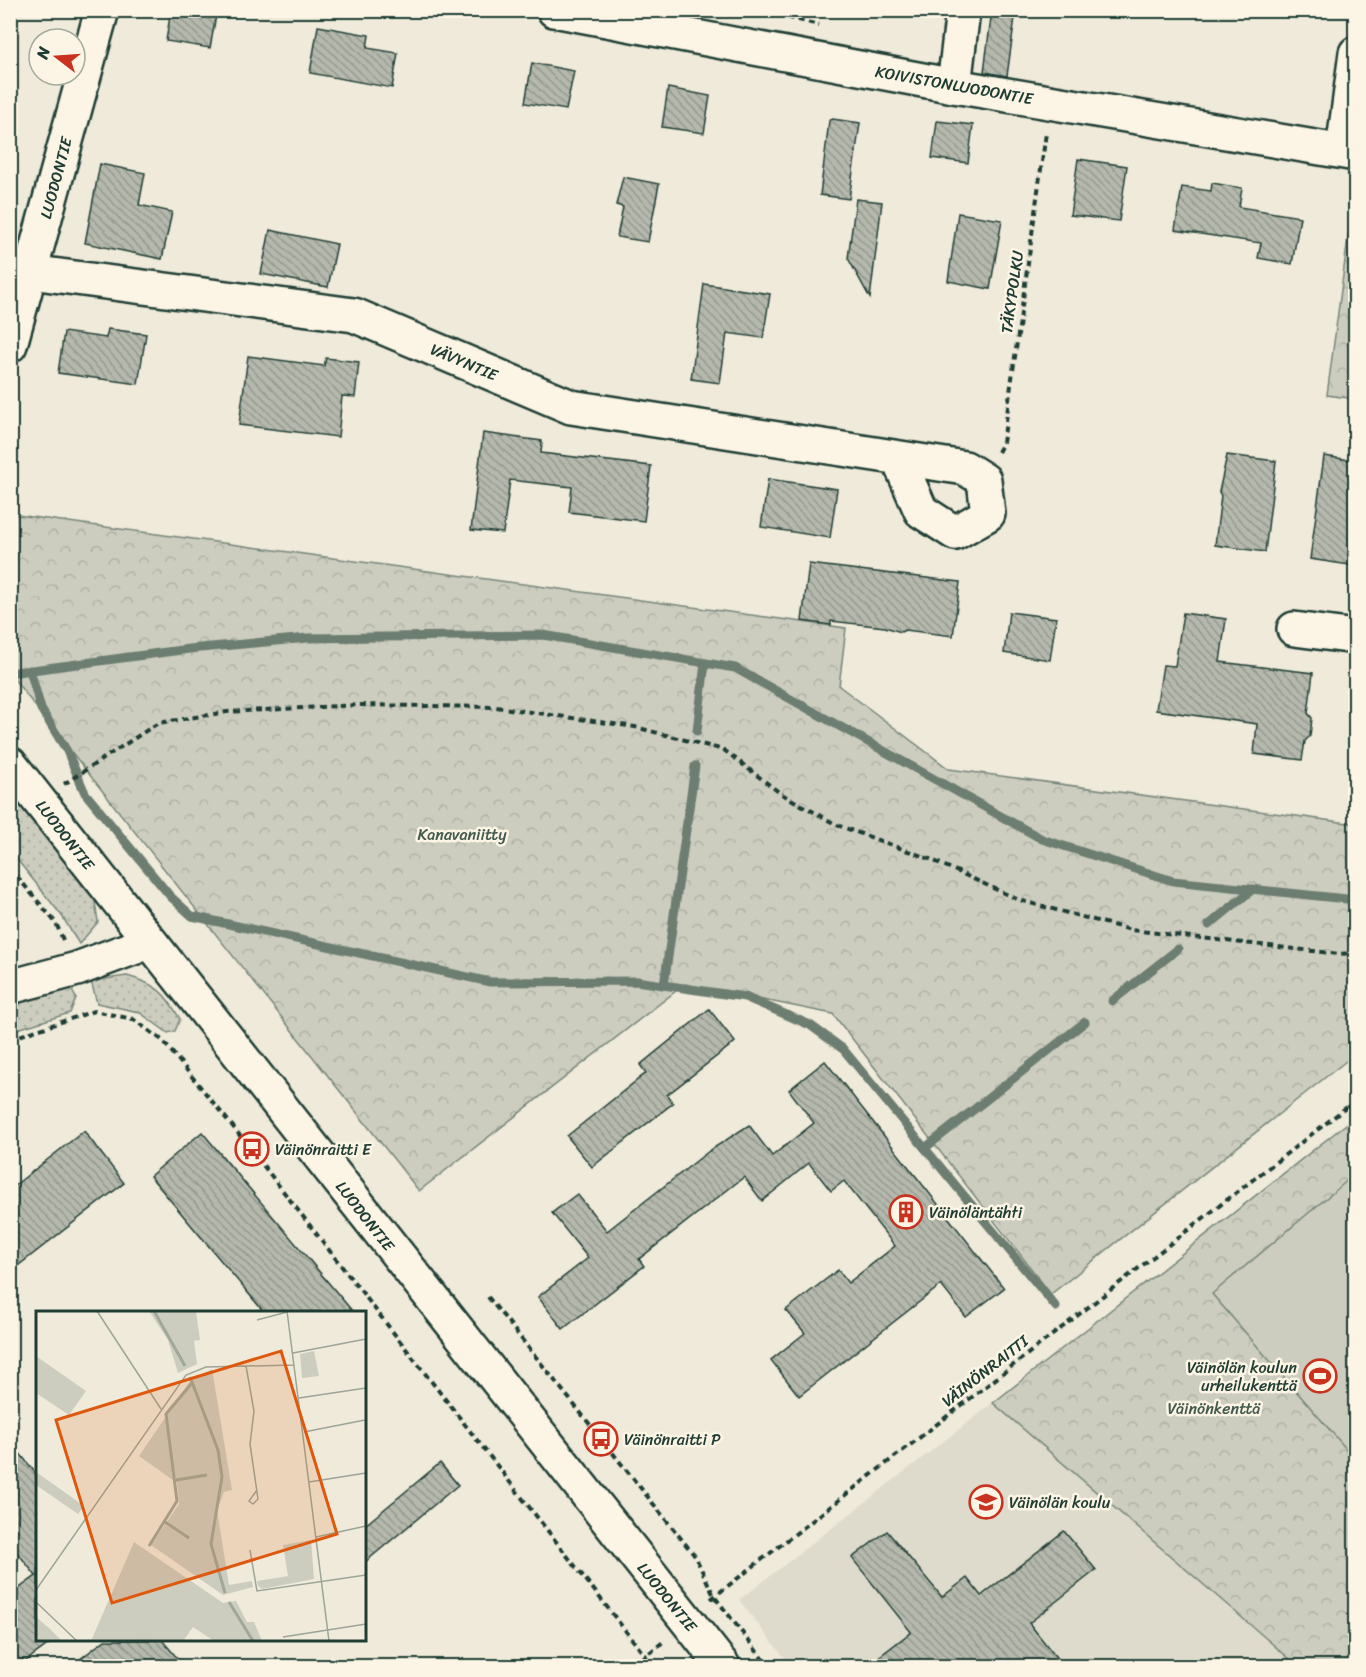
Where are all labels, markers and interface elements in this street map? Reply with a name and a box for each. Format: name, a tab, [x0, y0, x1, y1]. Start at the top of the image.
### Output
north arrow	[27, 27, 87, 87]
text: N	[27, 42, 59, 63]
street label: KOIVISTONLUODONTIE	[873, 57, 1036, 113]
street label: LUODONTIE	[31, 133, 81, 222]
street label: TÄKYPOLKU	[992, 248, 1032, 335]
street label: VÄVYNTIE	[426, 335, 503, 390]
street label: LUODONTIE	[28, 793, 103, 878]
park label: Kanavaniitty	[418, 820, 507, 849]
bus stop icon: Väinönraitti E	[234, 1131, 270, 1167]
place label: Väinönraitti E	[275, 1135, 372, 1164]
street label: LUODONTIE	[328, 1174, 403, 1259]
building icon: Väinöläntähti	[888, 1194, 924, 1230]
place label: Väinöläntähti	[929, 1198, 1023, 1227]
inset map	[36, 1311, 366, 1641]
street label: VÄINÖNRAITTI	[935, 1326, 1036, 1415]
place label: Väinölän koulun urheilukenttä	[1187, 1353, 1298, 1400]
sports icon: Väinölän koulun urheilukenttä	[1302, 1358, 1338, 1394]
park label: Väinönkenttä	[1168, 1394, 1261, 1423]
bus stop icon: Väinönraitti P	[583, 1421, 619, 1457]
place label: Väinönraitti P	[624, 1425, 721, 1454]
school or university icon: Väinölän koulu	[968, 1484, 1004, 1520]
place label: Väinölän koulu	[1009, 1488, 1111, 1517]
street label: LUODONTIE	[629, 1555, 705, 1639]

